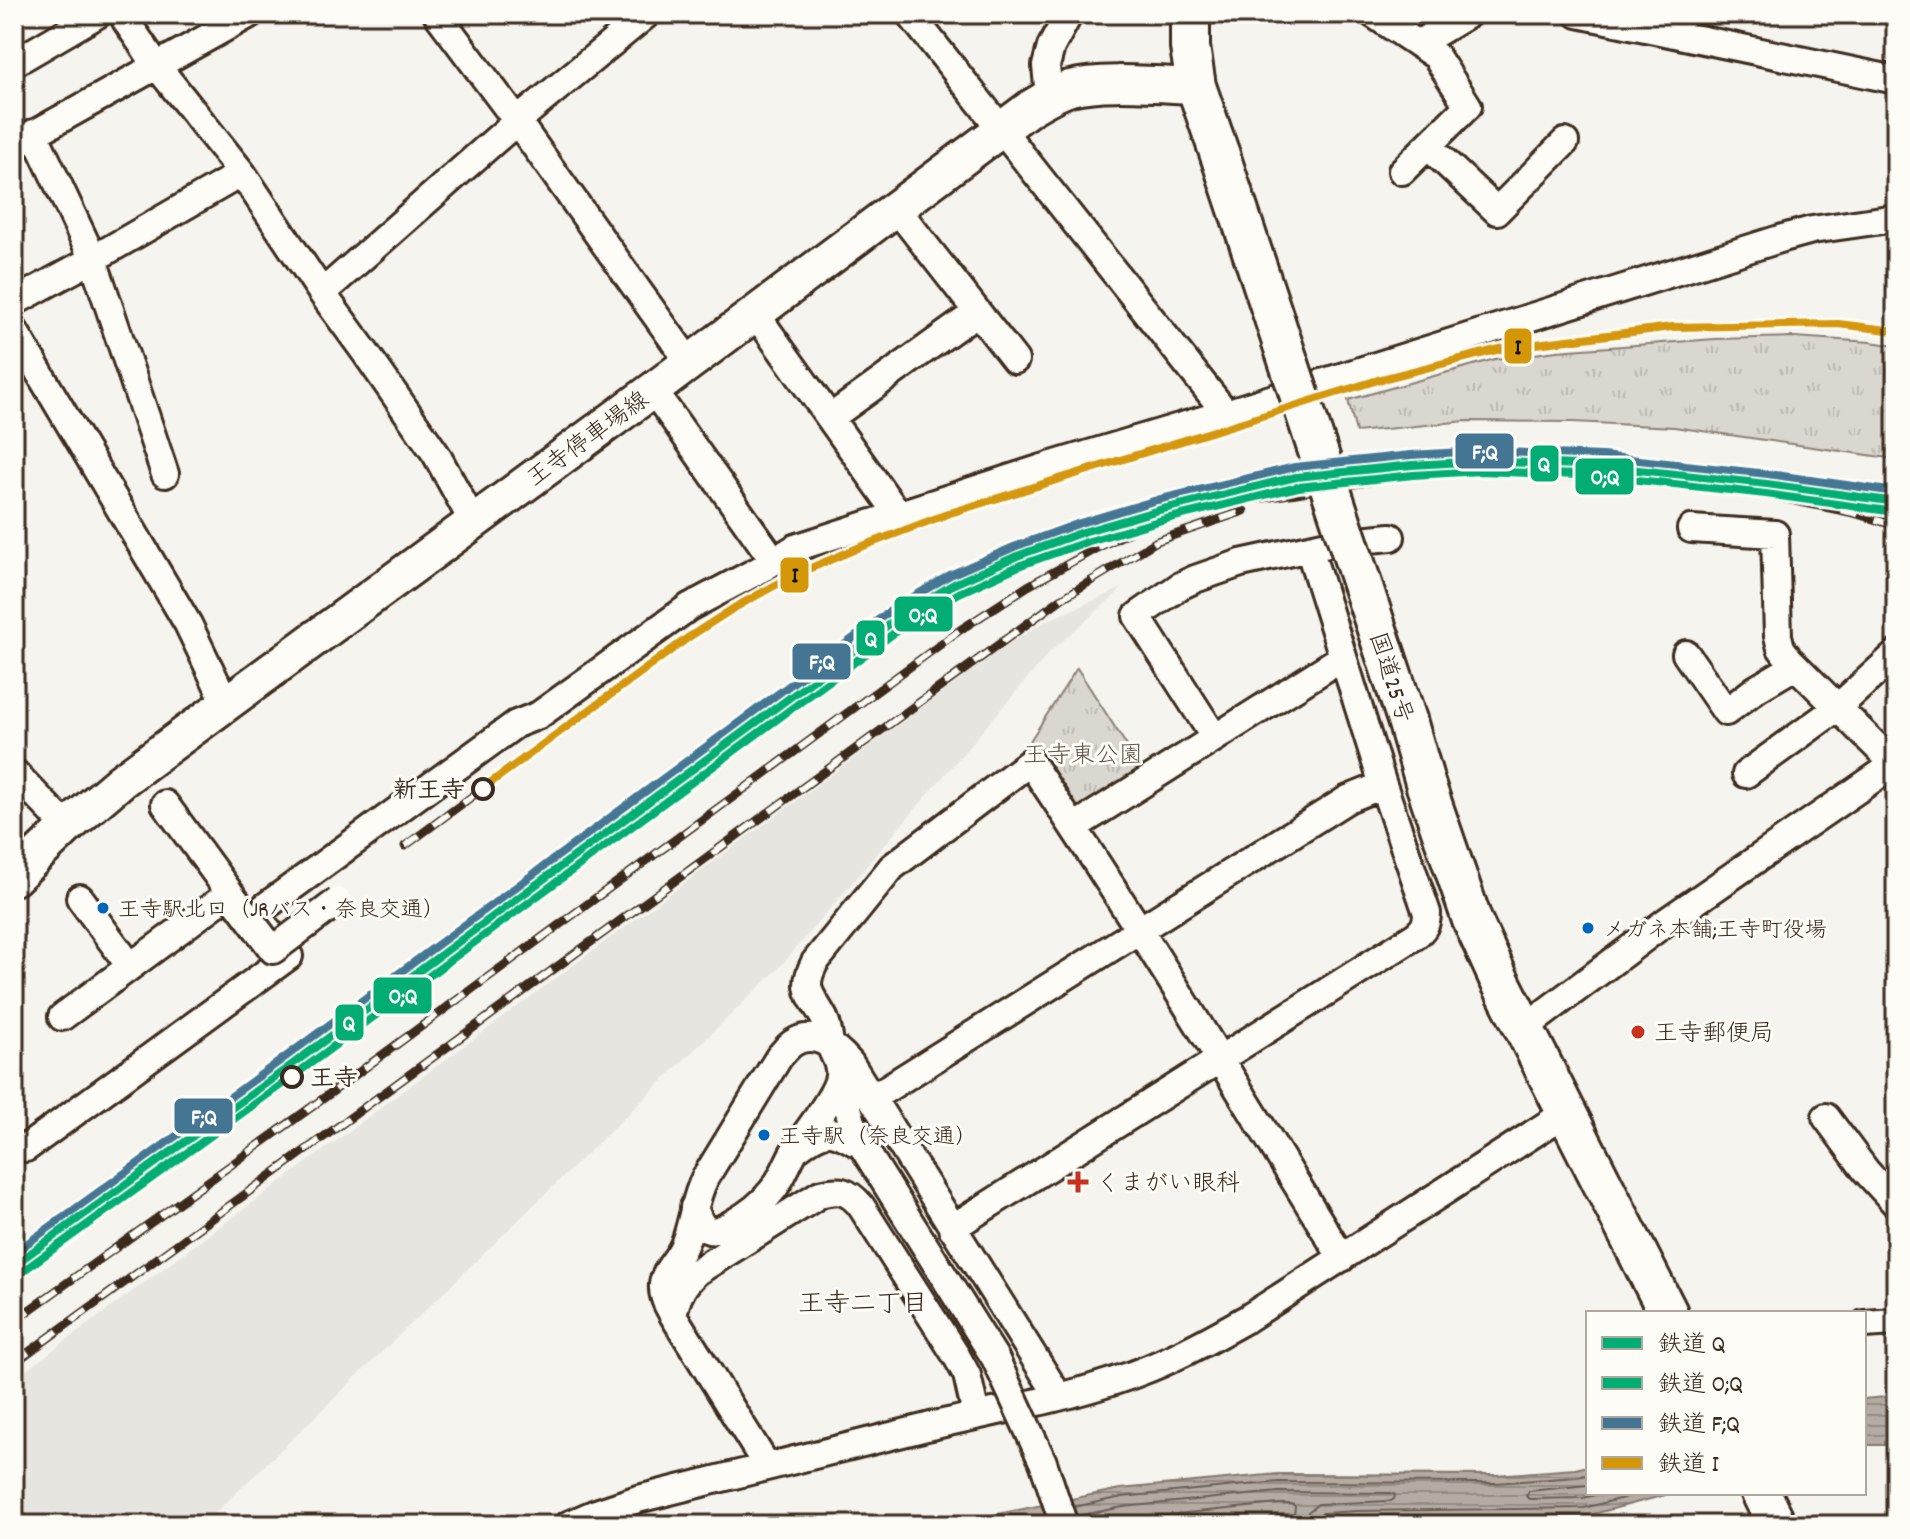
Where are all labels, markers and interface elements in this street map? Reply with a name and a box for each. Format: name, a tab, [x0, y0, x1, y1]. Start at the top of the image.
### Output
line badge: I	[1503, 327, 1533, 365]
text: I	[1515, 334, 1522, 365]
street label: 王寺停車場線	[521, 384, 657, 497]
line badge: F;Q	[1454, 432, 1515, 470]
text: F;Q	[1472, 439, 1498, 470]
line badge: Q	[1529, 444, 1560, 483]
text: Q	[1538, 451, 1551, 482]
line badge: O;Q	[1574, 457, 1635, 496]
text: O;Q	[1591, 464, 1620, 495]
line badge: I	[779, 556, 810, 594]
text: I	[792, 562, 799, 593]
line badge: O;Q	[893, 595, 954, 633]
text: O;Q	[909, 602, 938, 633]
line badge: Q	[855, 619, 886, 657]
text: Q	[865, 626, 878, 657]
street label: 国道25号	[1359, 628, 1420, 728]
line badge: F;Q	[791, 642, 852, 681]
text: F;Q	[809, 649, 835, 680]
park label: 王寺東公園	[1023, 740, 1143, 774]
place label: 新王寺	[393, 775, 465, 809]
marker: 新王寺	[472, 778, 494, 800]
place label: 王寺駅北口（JRバス・奈良交通）	[118, 896, 445, 927]
marker: 王寺駅北口（JRバス・奈良交通）	[95, 900, 111, 916]
place label: メガネ本舗;王寺町役場	[1603, 916, 1827, 947]
marker: メガネ本舗;王寺町役場	[1580, 920, 1596, 936]
line badge: O;Q	[372, 976, 433, 1015]
text: O;Q	[389, 983, 418, 1014]
line badge: Q	[334, 1003, 365, 1042]
text: Q	[343, 1010, 356, 1041]
place label: 王寺郵便局	[1654, 1018, 1774, 1052]
marker: 王寺郵便局	[1629, 1023, 1647, 1041]
place label: 王寺	[310, 1063, 358, 1097]
marker: 王寺	[281, 1066, 303, 1088]
line badge: F;Q	[173, 1097, 234, 1135]
text: F;Q	[191, 1104, 217, 1135]
place label: 王寺駅（奈良交通）	[779, 1123, 977, 1154]
marker: 王寺駅（奈良交通）	[756, 1127, 772, 1143]
place label: くまがい眼科	[1096, 1168, 1240, 1202]
marker: くまがい眼科	[1067, 1171, 1089, 1193]
district label: 王寺二丁目	[798, 1287, 928, 1324]
legend	[1586, 1311, 1866, 1495]
text: 鉄道 Q	[1658, 1329, 1726, 1363]
text: 鉄道 O;Q	[1658, 1369, 1743, 1403]
text: 鉄道 F;Q	[1658, 1409, 1740, 1443]
text: 鉄道 I	[1658, 1449, 1719, 1483]

